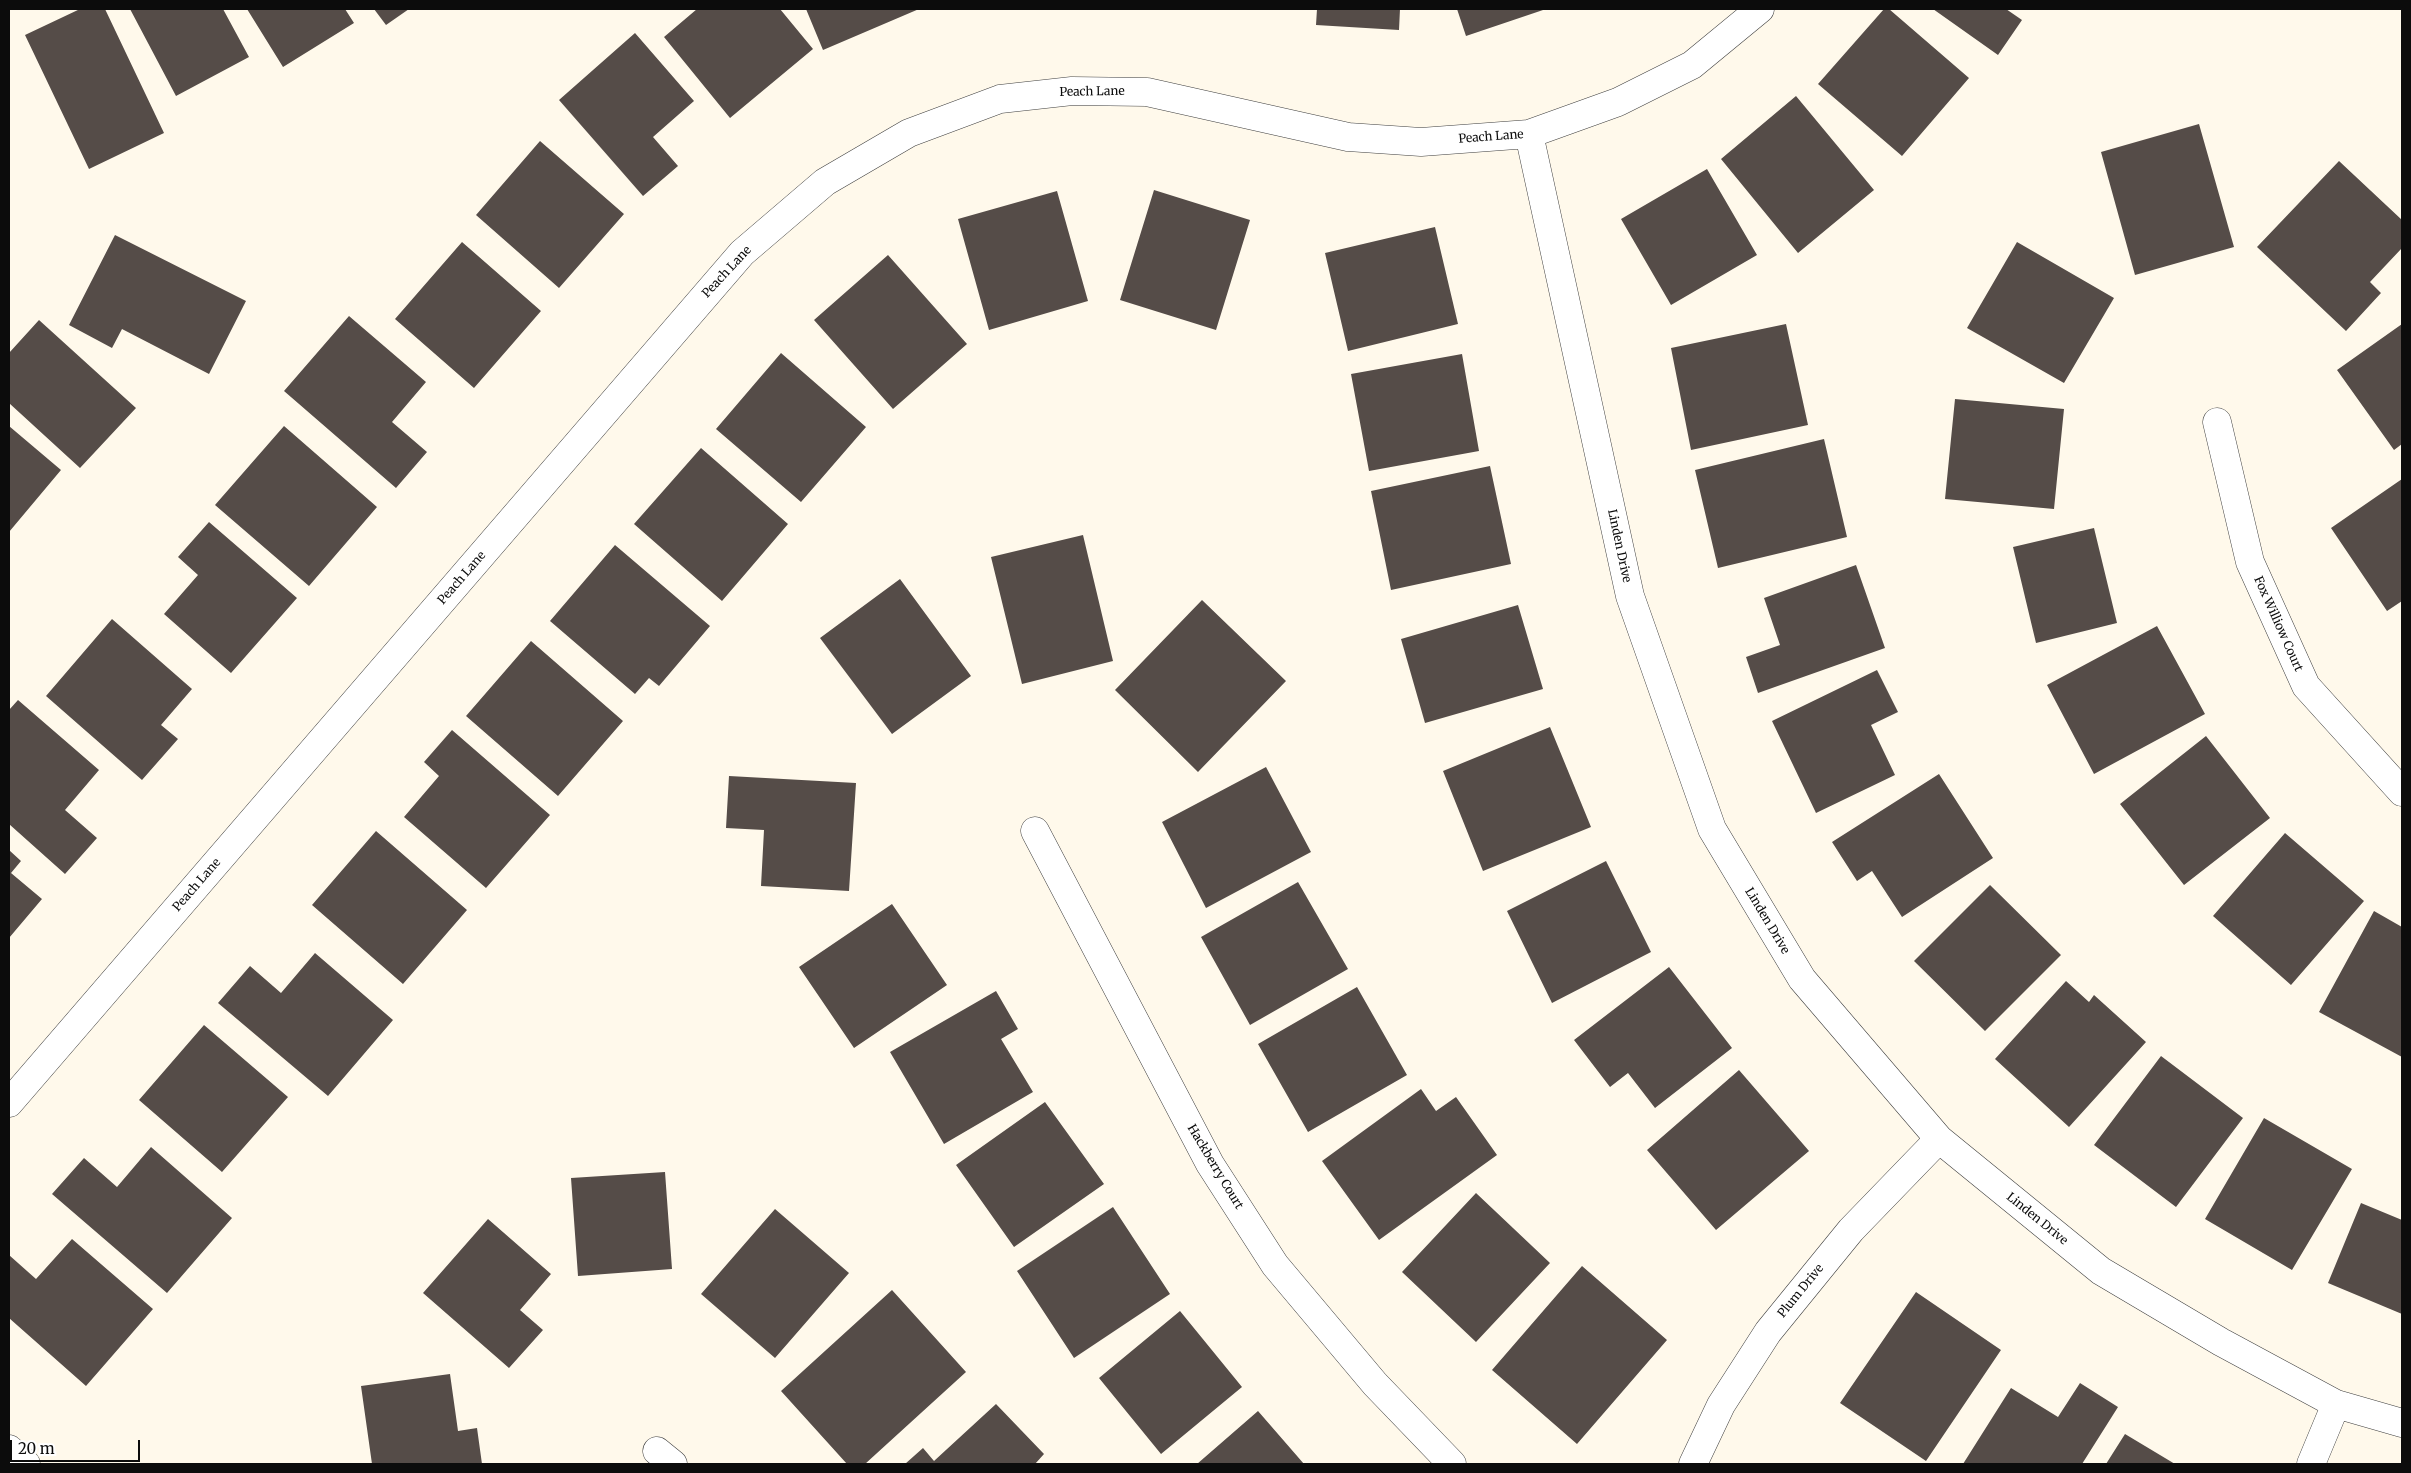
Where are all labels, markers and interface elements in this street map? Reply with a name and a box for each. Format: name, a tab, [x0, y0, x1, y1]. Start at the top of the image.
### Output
street label: Peach Lane	[1059, 84, 1125, 100]
street label: Peach Lane	[1458, 128, 1524, 146]
street label: Peach Lane	[699, 243, 755, 301]
street label: Linden Drive	[1604, 508, 1634, 584]
street label: Peach Lane	[435, 549, 489, 607]
street label: Fox Williow Court	[2251, 574, 2305, 674]
street label: Peach Lane	[170, 856, 224, 914]
street label: Linden Drive	[1742, 885, 1792, 957]
street label: Hackberry Court	[1184, 1122, 1246, 1212]
street label: Linden Drive	[2003, 1190, 2071, 1248]
street label: Plum Drive	[1775, 1261, 1827, 1321]
scale bar	[12, 1430, 142, 1462]
text: 20 m	[18, 1439, 55, 1458]

